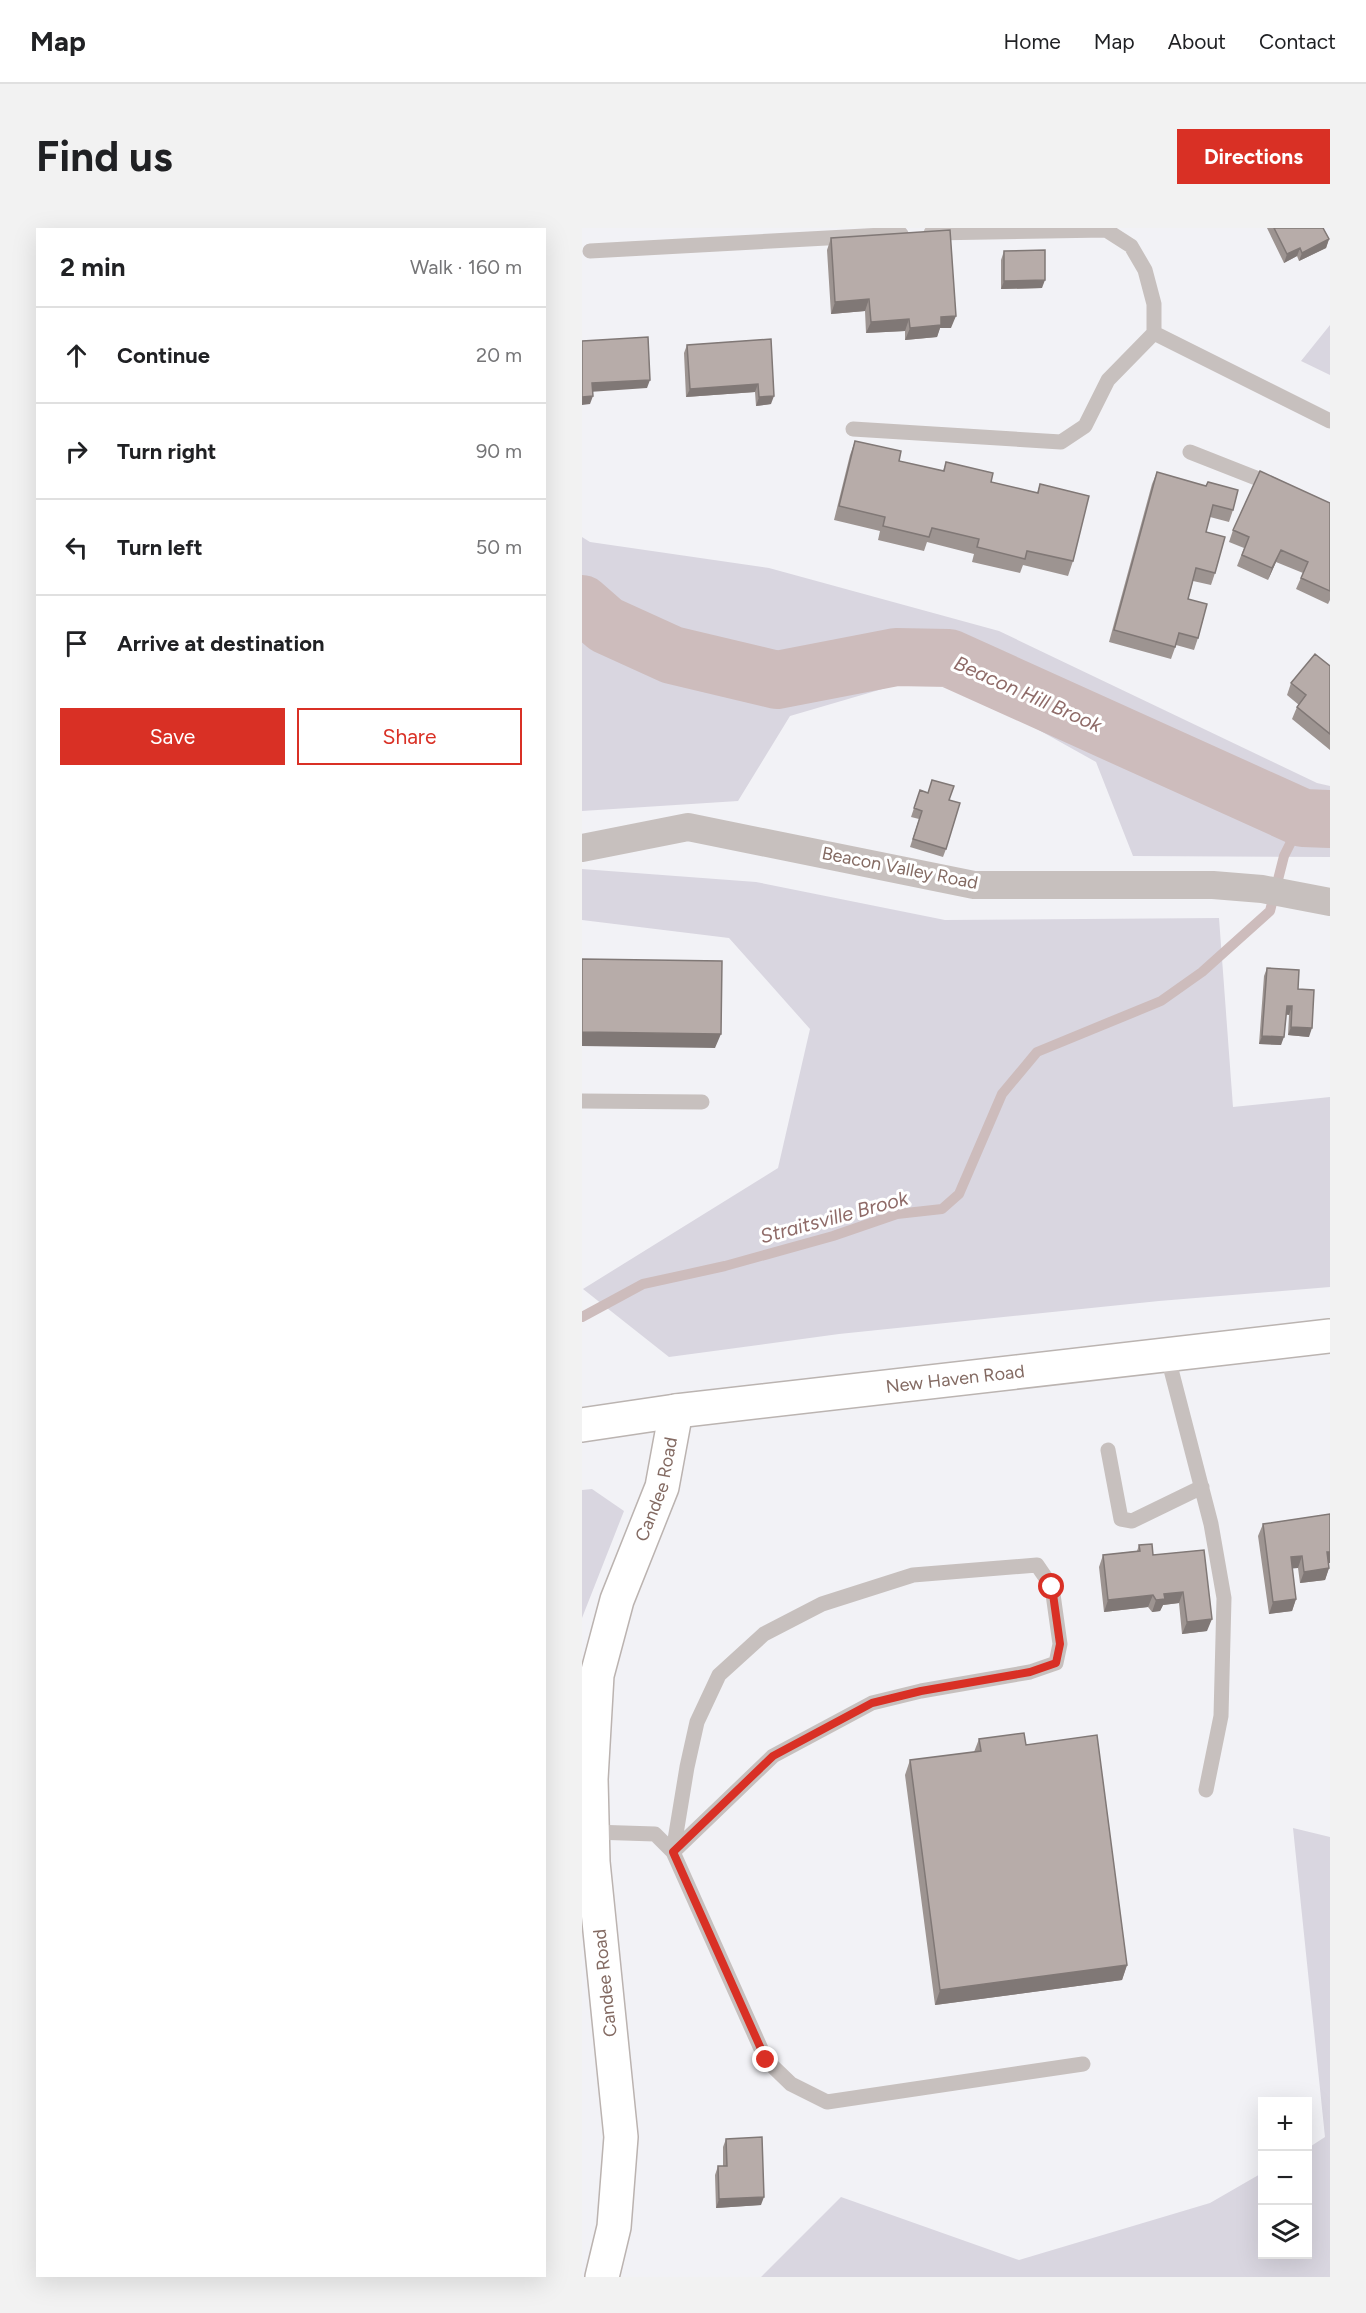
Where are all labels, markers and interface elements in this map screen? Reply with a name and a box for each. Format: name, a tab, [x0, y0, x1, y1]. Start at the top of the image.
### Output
text: Map	[30, 24, 86, 58]
text: Home	[1004, 29, 1061, 54]
text: Map	[1094, 29, 1135, 54]
text: About	[1168, 29, 1226, 54]
text: Contact	[1259, 29, 1336, 54]
button: Directions	[1177, 129, 1330, 184]
text: Find us	[36, 131, 173, 182]
text: 2 min	[60, 251, 126, 283]
text: Walk · 160 m	[410, 255, 522, 279]
icon: ahead	[60, 339, 93, 372]
text: Continue	[117, 342, 210, 369]
text: 20 m	[476, 343, 522, 367]
icon: right	[60, 435, 93, 468]
text: Turn right	[117, 438, 216, 465]
text: 90 m	[476, 439, 522, 463]
icon: left	[60, 531, 93, 564]
text: Turn left	[117, 534, 203, 561]
text: 50 m	[476, 535, 522, 559]
icon: arrive	[60, 627, 93, 660]
text: Arrive at destination	[117, 630, 325, 657]
water label: Beacon Hill Brook	[951, 651, 1107, 738]
button: Save	[60, 708, 285, 765]
button: Share	[297, 708, 522, 765]
street label: Beacon Valley Road	[820, 842, 980, 894]
water label: Straitsville Brook	[757, 1185, 912, 1248]
street label: New Haven Road	[885, 1360, 1026, 1398]
street label: Candee Road	[630, 1435, 682, 1545]
route start	[1038, 1573, 1064, 1599]
street label: Candee Road	[588, 1928, 622, 2038]
route end	[752, 2046, 778, 2072]
map controls	[1258, 2097, 1312, 2259]
button: +	[1258, 2097, 1312, 2151]
button: −	[1258, 2151, 1312, 2205]
button: layers	[1258, 2205, 1312, 2259]

